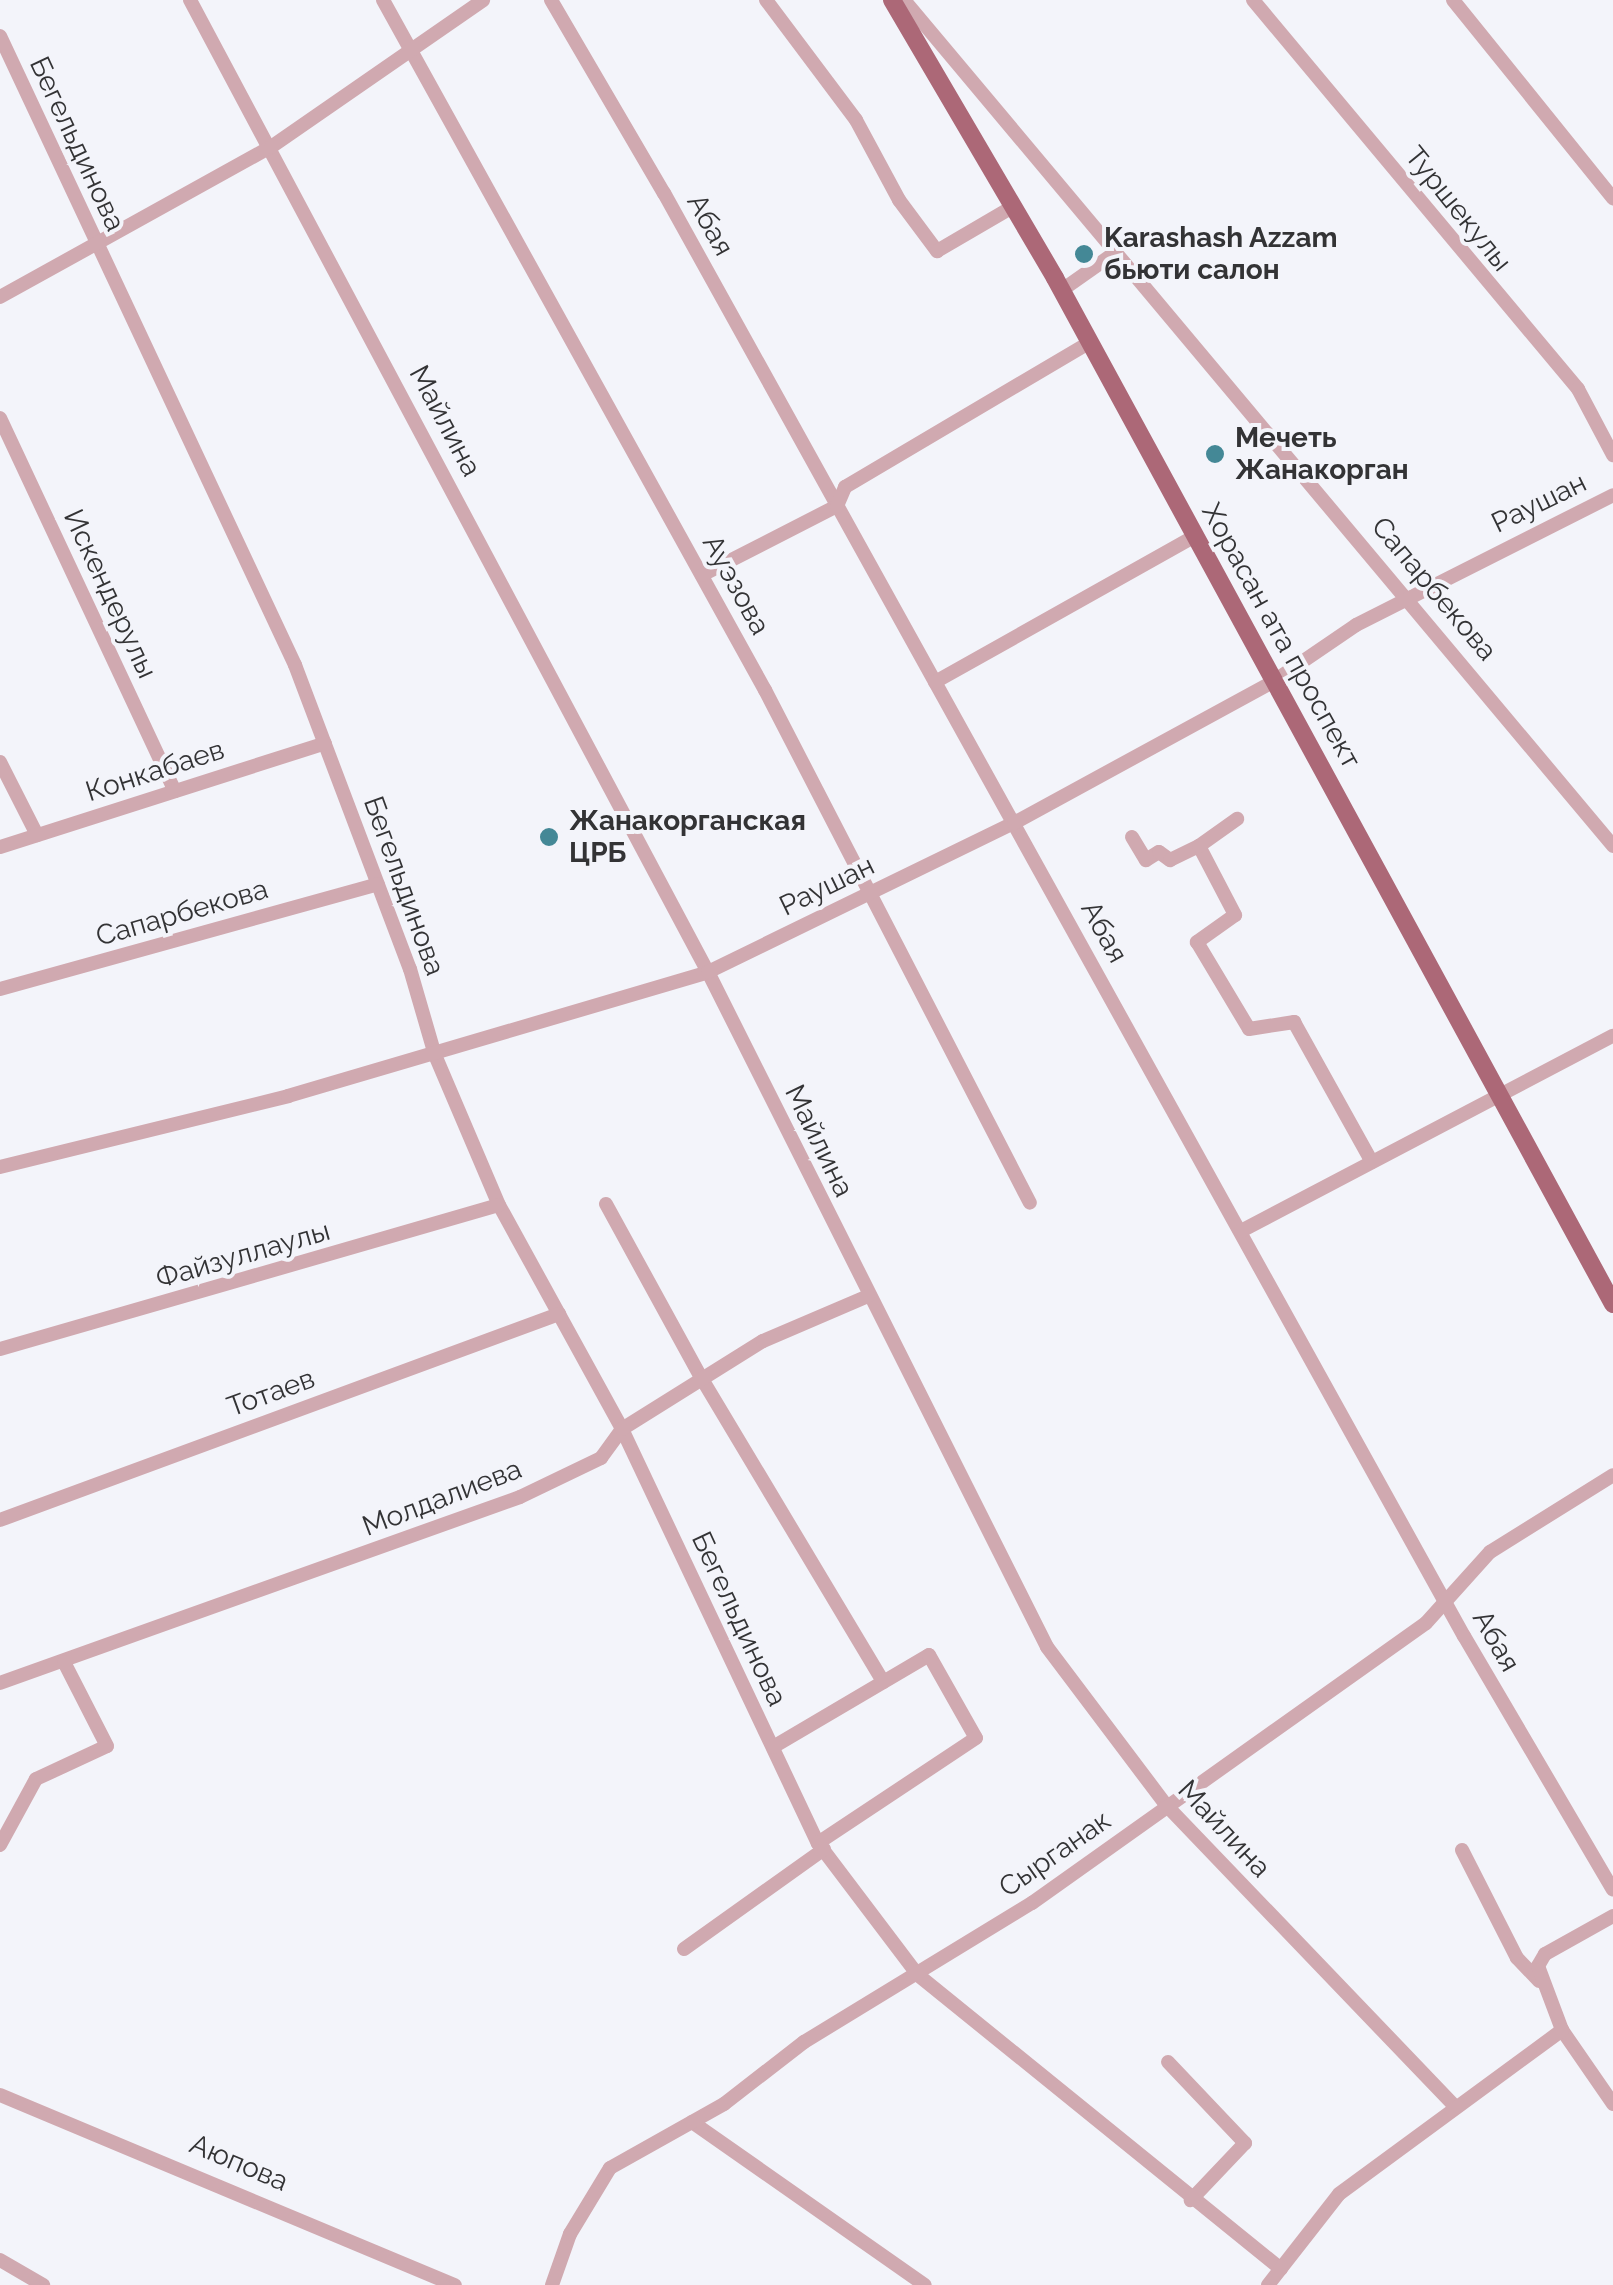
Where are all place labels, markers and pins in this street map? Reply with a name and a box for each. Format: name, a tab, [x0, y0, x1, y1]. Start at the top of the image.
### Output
place label: Karashash Azzam бьюти салон	[1104, 221, 1338, 287]
marker: Karashash Azzam бьюти салон	[1073, 243, 1095, 265]
place label: Мечеть Жанакорган	[1235, 421, 1409, 487]
marker: Мечеть Жанакорган	[1204, 443, 1226, 465]
place label: Жанакорганская ЦРБ	[569, 804, 806, 870]
marker: Жанакорганская ЦРБ	[538, 826, 560, 848]

